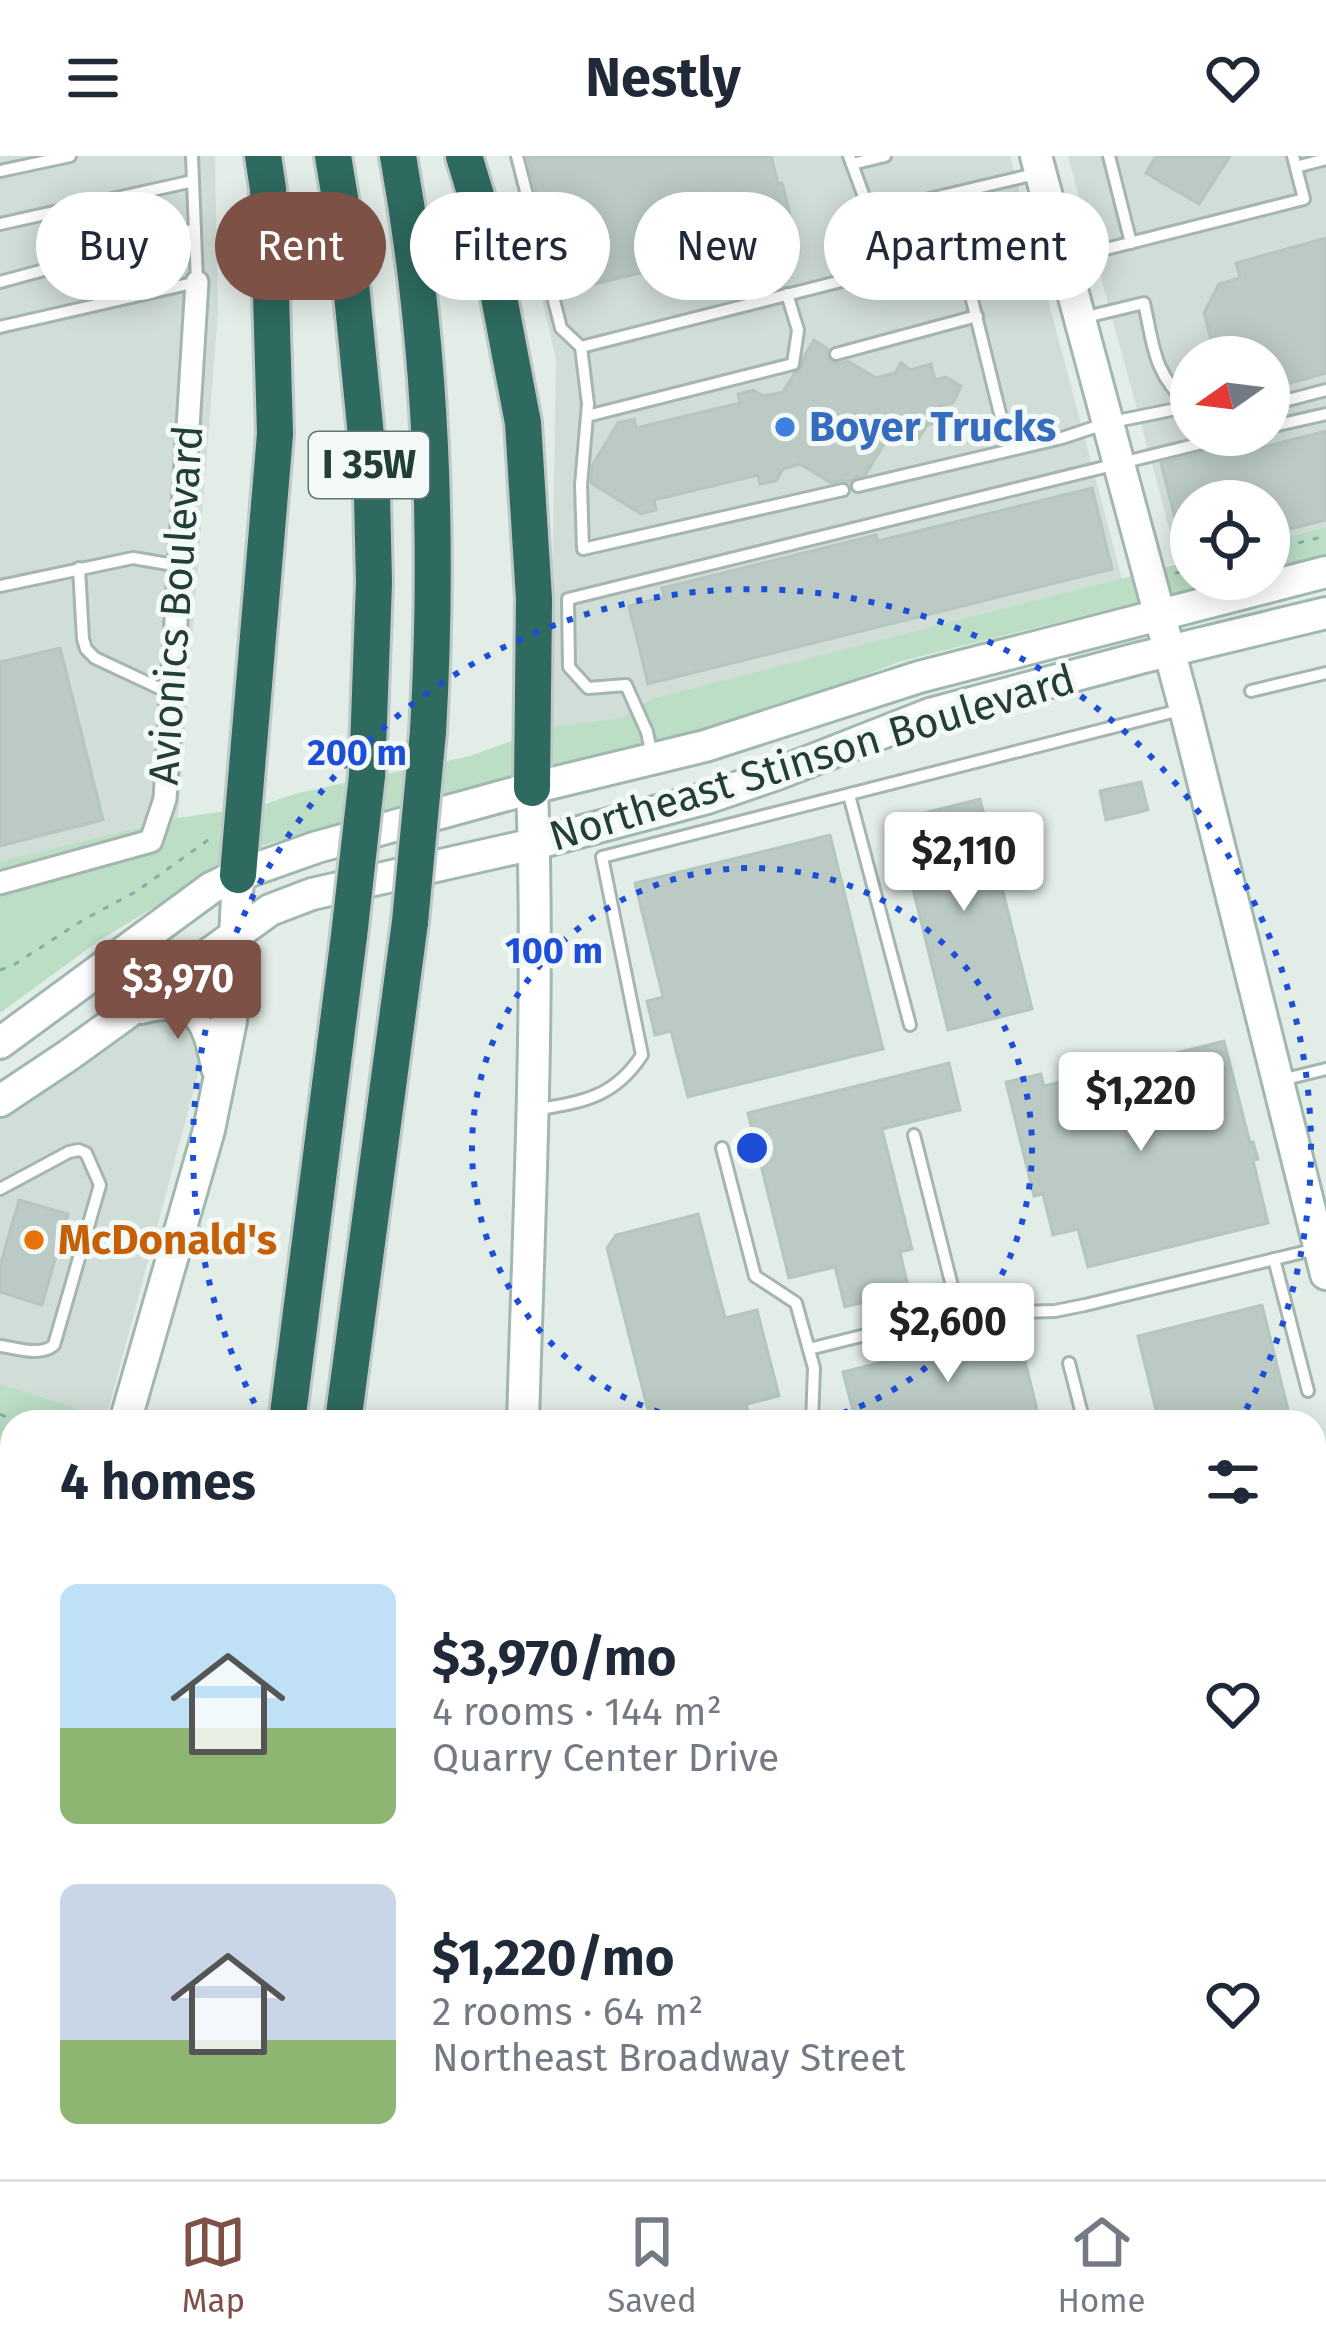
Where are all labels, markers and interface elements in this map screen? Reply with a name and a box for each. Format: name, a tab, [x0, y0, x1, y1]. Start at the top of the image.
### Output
icon: menu	[60, 45, 126, 111]
icon: heart	[1200, 45, 1266, 111]
text: Nestly	[585, 46, 741, 110]
chip: Buy	[36, 192, 191, 300]
chip: Rent	[215, 192, 386, 300]
chip: Filters	[410, 192, 610, 300]
chip: New	[634, 192, 800, 300]
chip: Apartment	[824, 192, 1109, 300]
north arrow	[1170, 336, 1290, 456]
map controls	[1170, 336, 1290, 600]
place label: Boyer Trucks	[809, 402, 1056, 452]
marker: Boyer Trucks	[772, 414, 798, 440]
street label: Avionics Boulevard	[138, 423, 214, 787]
road number: I 35W	[309, 432, 429, 498]
button: locate	[1170, 480, 1290, 600]
street label: Northeast Stinson Boulevard	[543, 654, 1081, 862]
text: 200 m	[307, 731, 407, 775]
pin: $2,110	[866, 812, 1062, 914]
text: $2,110	[912, 828, 1016, 874]
text: 100 m	[505, 929, 603, 973]
pin: $3,970	[80, 940, 276, 1042]
text: $3,970	[122, 956, 234, 1002]
pin: $1,220	[1043, 1052, 1239, 1154]
text: $1,220	[1086, 1068, 1196, 1114]
centre of rings	[731, 1127, 773, 1169]
place label: McDonald's	[58, 1215, 277, 1265]
marker: McDonald's	[21, 1227, 47, 1253]
pin: $2,600	[850, 1283, 1046, 1385]
text: $2,600	[889, 1299, 1007, 1345]
icon: filters	[1200, 1449, 1266, 1515]
text: 4 homes	[60, 1451, 256, 1513]
text: $3,970/mo	[432, 1627, 677, 1689]
icon: home	[156, 1632, 300, 1776]
icon: heart	[1200, 1671, 1266, 1737]
text: 4 rooms · 144 m²	[432, 1689, 722, 1735]
text: Quarry Center Drive	[432, 1735, 779, 1781]
text: $1,220/mo	[432, 1927, 675, 1989]
icon: home	[156, 1932, 300, 2076]
icon: heart	[1200, 1971, 1266, 2037]
text: 2 rooms · 64 m²	[432, 1989, 703, 2035]
text: Northeast Broadway Street	[432, 2035, 906, 2081]
tab: Map	[180, 2209, 246, 2321]
tab: Saved	[607, 2209, 697, 2321]
tab: Home	[1058, 2209, 1146, 2321]

